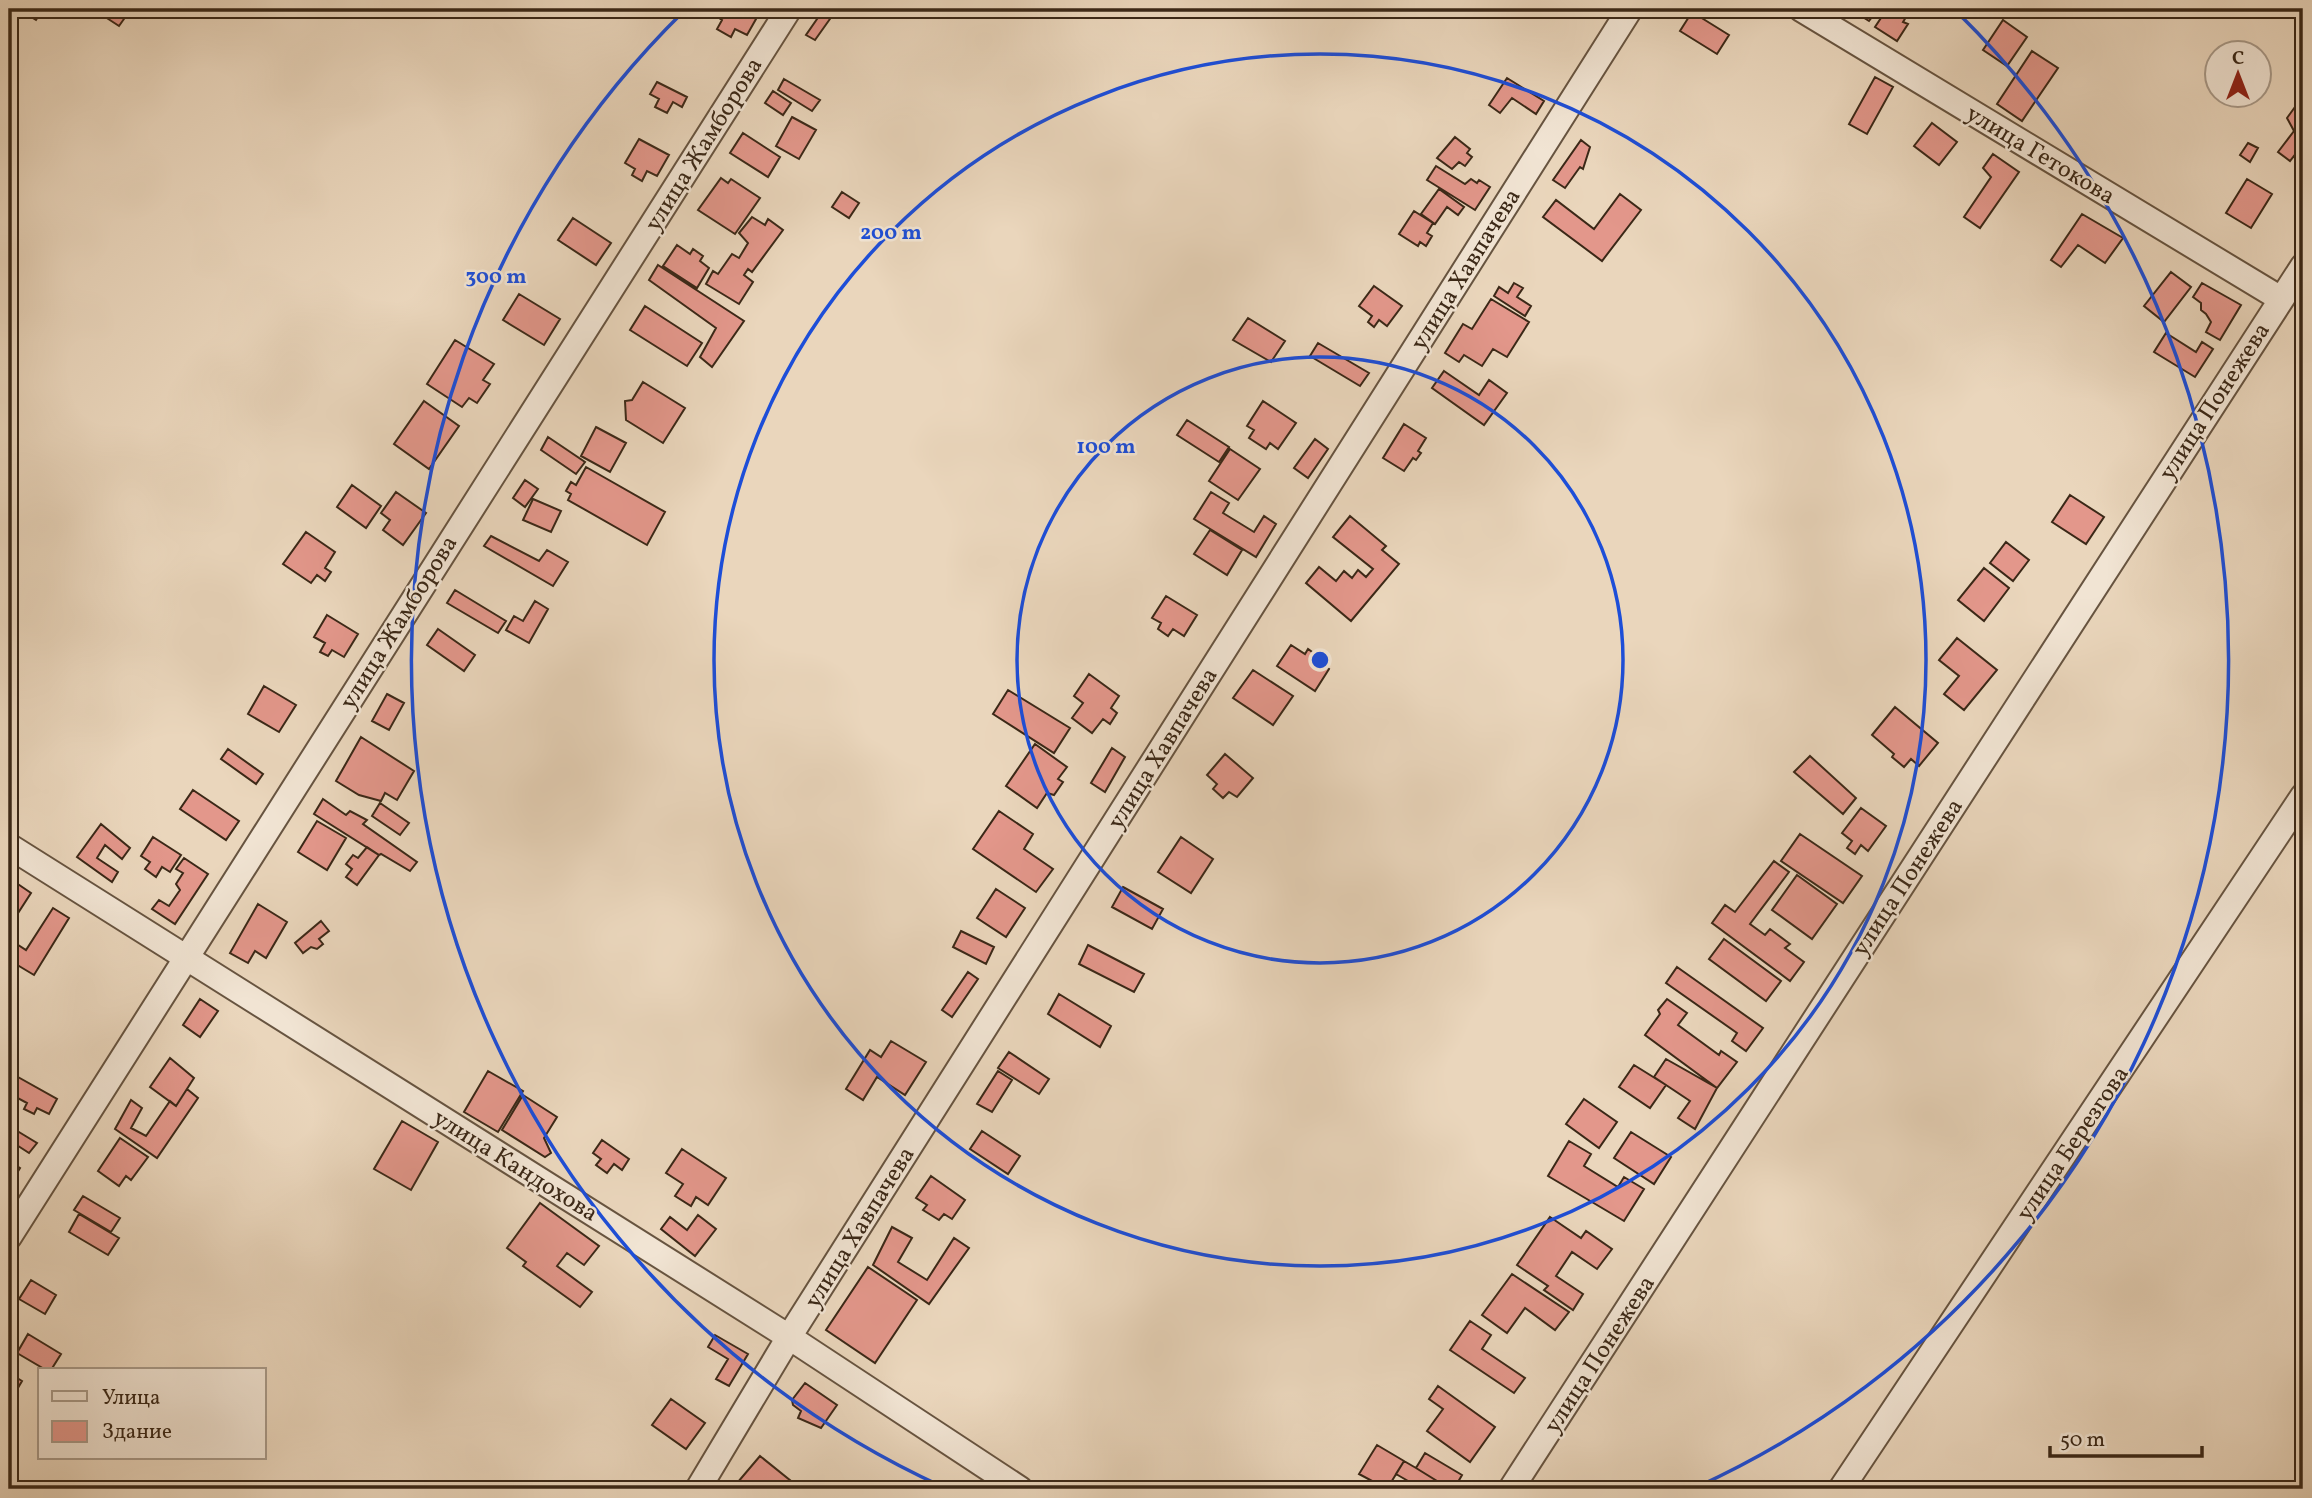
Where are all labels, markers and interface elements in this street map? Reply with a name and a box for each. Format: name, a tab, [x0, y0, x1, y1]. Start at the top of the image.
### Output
north arrow	[2204, 38, 2274, 108]
text: С	[2232, 46, 2244, 72]
street label: улица Жамборова	[637, 51, 772, 239]
street label: улица Гетокова	[1959, 98, 2121, 214]
street label: улица Хавпачева	[1403, 183, 1530, 358]
text: 200 m	[860, 219, 922, 248]
text: 300 m	[466, 263, 526, 292]
street label: улица Понежева	[2152, 316, 2280, 488]
text: 100 m	[1076, 433, 1136, 462]
street label: улица Жамборова	[332, 529, 467, 717]
centre of rings	[1308, 648, 1332, 672]
street label: улица Хавпачева	[1100, 662, 1227, 837]
street label: улица Понежева	[1845, 792, 1973, 964]
street label: улица Березгова	[2009, 1060, 2138, 1228]
street label: улица Кандохова	[426, 1102, 604, 1231]
street label: улица Хавпачева	[797, 1141, 924, 1316]
street label: улица Понежева	[1537, 1269, 1665, 1441]
legend	[38, 1368, 266, 1460]
text: Улица	[102, 1384, 160, 1413]
scale bar	[2050, 1414, 2202, 1458]
text: Здание	[102, 1418, 172, 1447]
text: 50 m	[2060, 1426, 2105, 1455]

